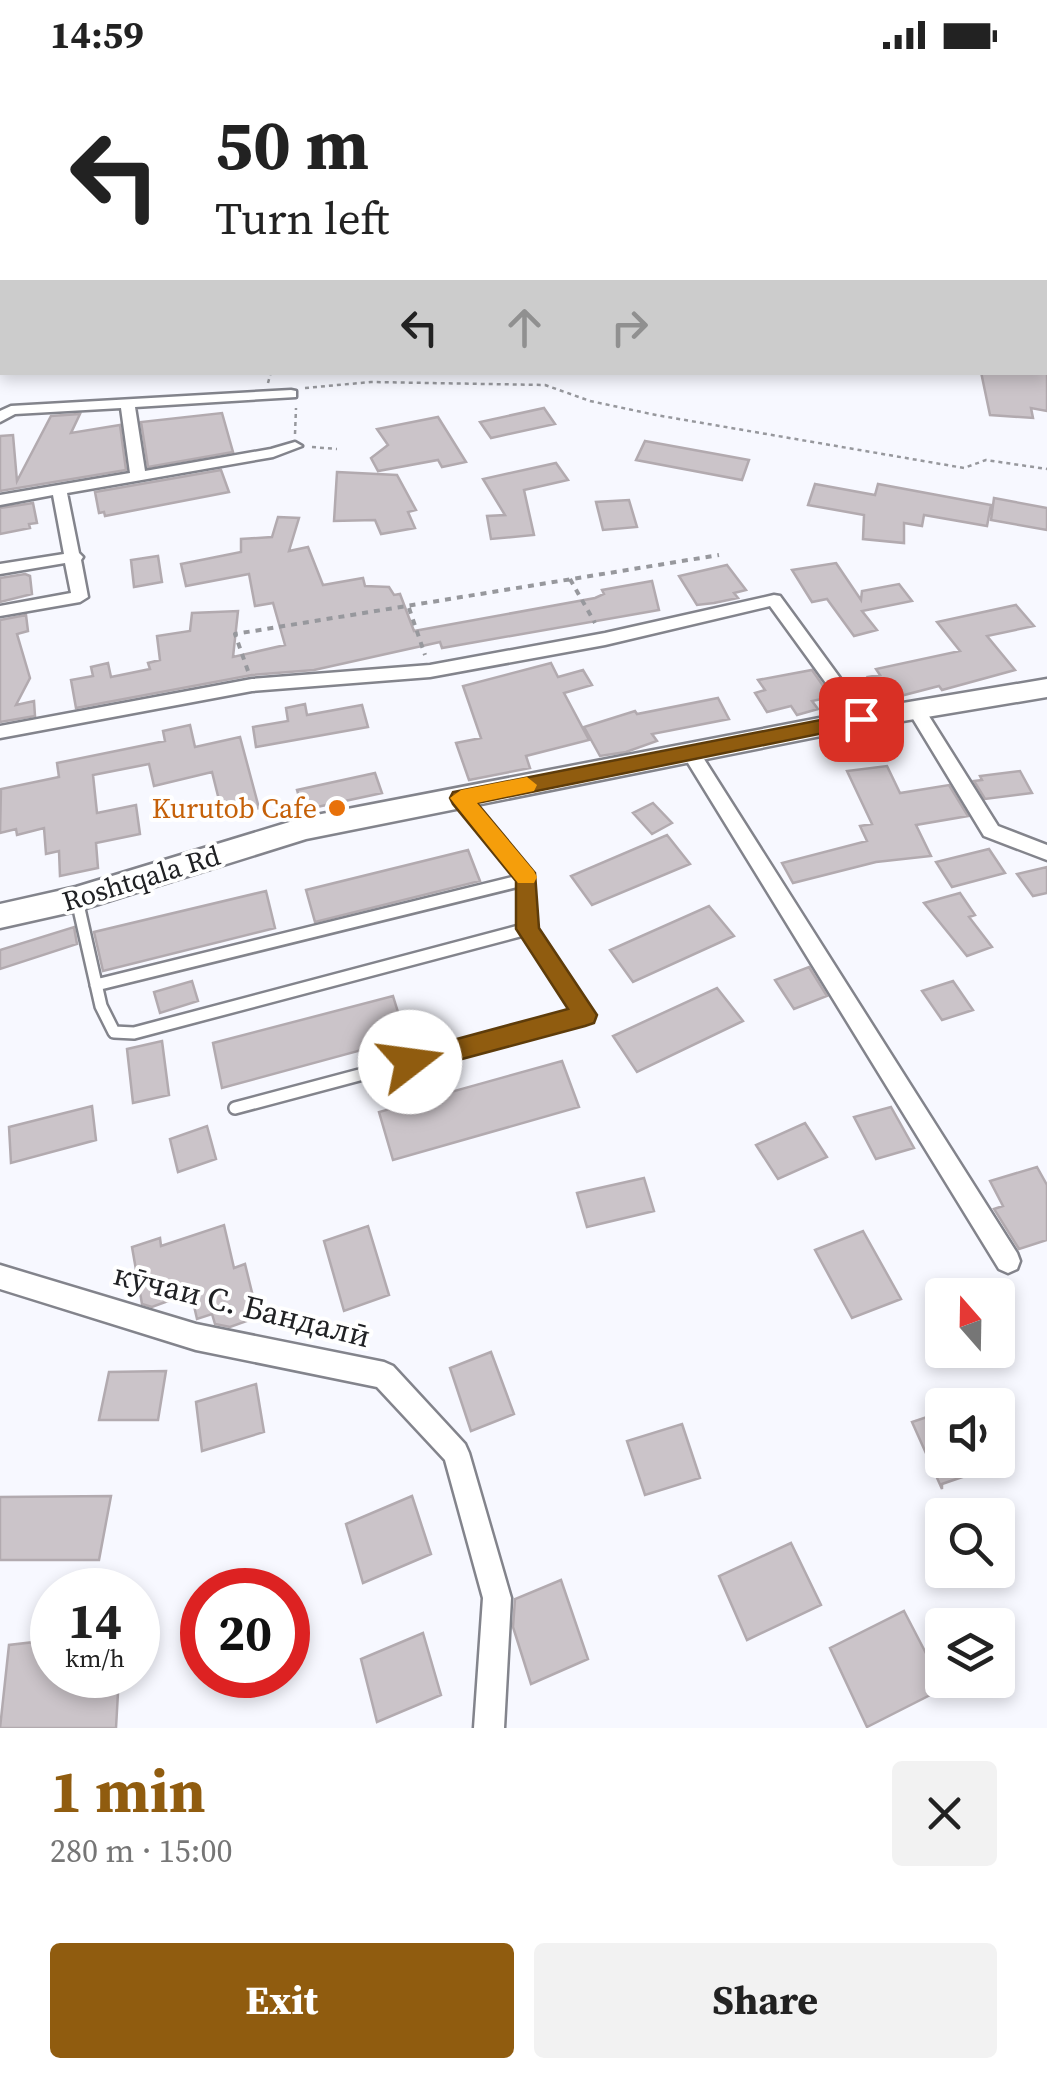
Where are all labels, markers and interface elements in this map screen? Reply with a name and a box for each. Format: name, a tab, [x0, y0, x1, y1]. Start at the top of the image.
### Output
text: 14:59	[50, 9, 144, 61]
text: 50 m	[215, 96, 369, 192]
icon: left	[50, 110, 180, 240]
text: Turn left	[215, 187, 389, 249]
icon: left	[392, 300, 447, 355]
icon: ahead	[497, 300, 552, 355]
icon: right	[602, 300, 657, 355]
pin	[819, 677, 904, 762]
icon: arrive	[834, 692, 889, 747]
place label: Kurutob Cafe	[152, 789, 317, 827]
marker: Kurutob Cafe	[326, 797, 348, 819]
street label: Roshtqala Rd	[57, 836, 225, 920]
position arrow	[358, 1010, 462, 1114]
street label: кӯчаи С. Бандалӣ	[109, 1252, 375, 1358]
north arrow	[925, 1278, 1015, 1368]
map controls	[925, 1278, 1015, 1698]
button: sound	[925, 1388, 1015, 1478]
button: search	[925, 1498, 1015, 1588]
speed limit sign: 20	[180, 1568, 310, 1698]
text: 14	[68, 1586, 122, 1655]
button: layers	[925, 1608, 1015, 1698]
text: km/h	[65, 1641, 125, 1675]
text: 1 min	[50, 1750, 206, 1832]
button: close	[892, 1761, 997, 1866]
text: 280 m · 15:00	[50, 1829, 232, 1873]
button: Exit	[50, 1943, 514, 2058]
button: Share	[534, 1943, 997, 2058]

